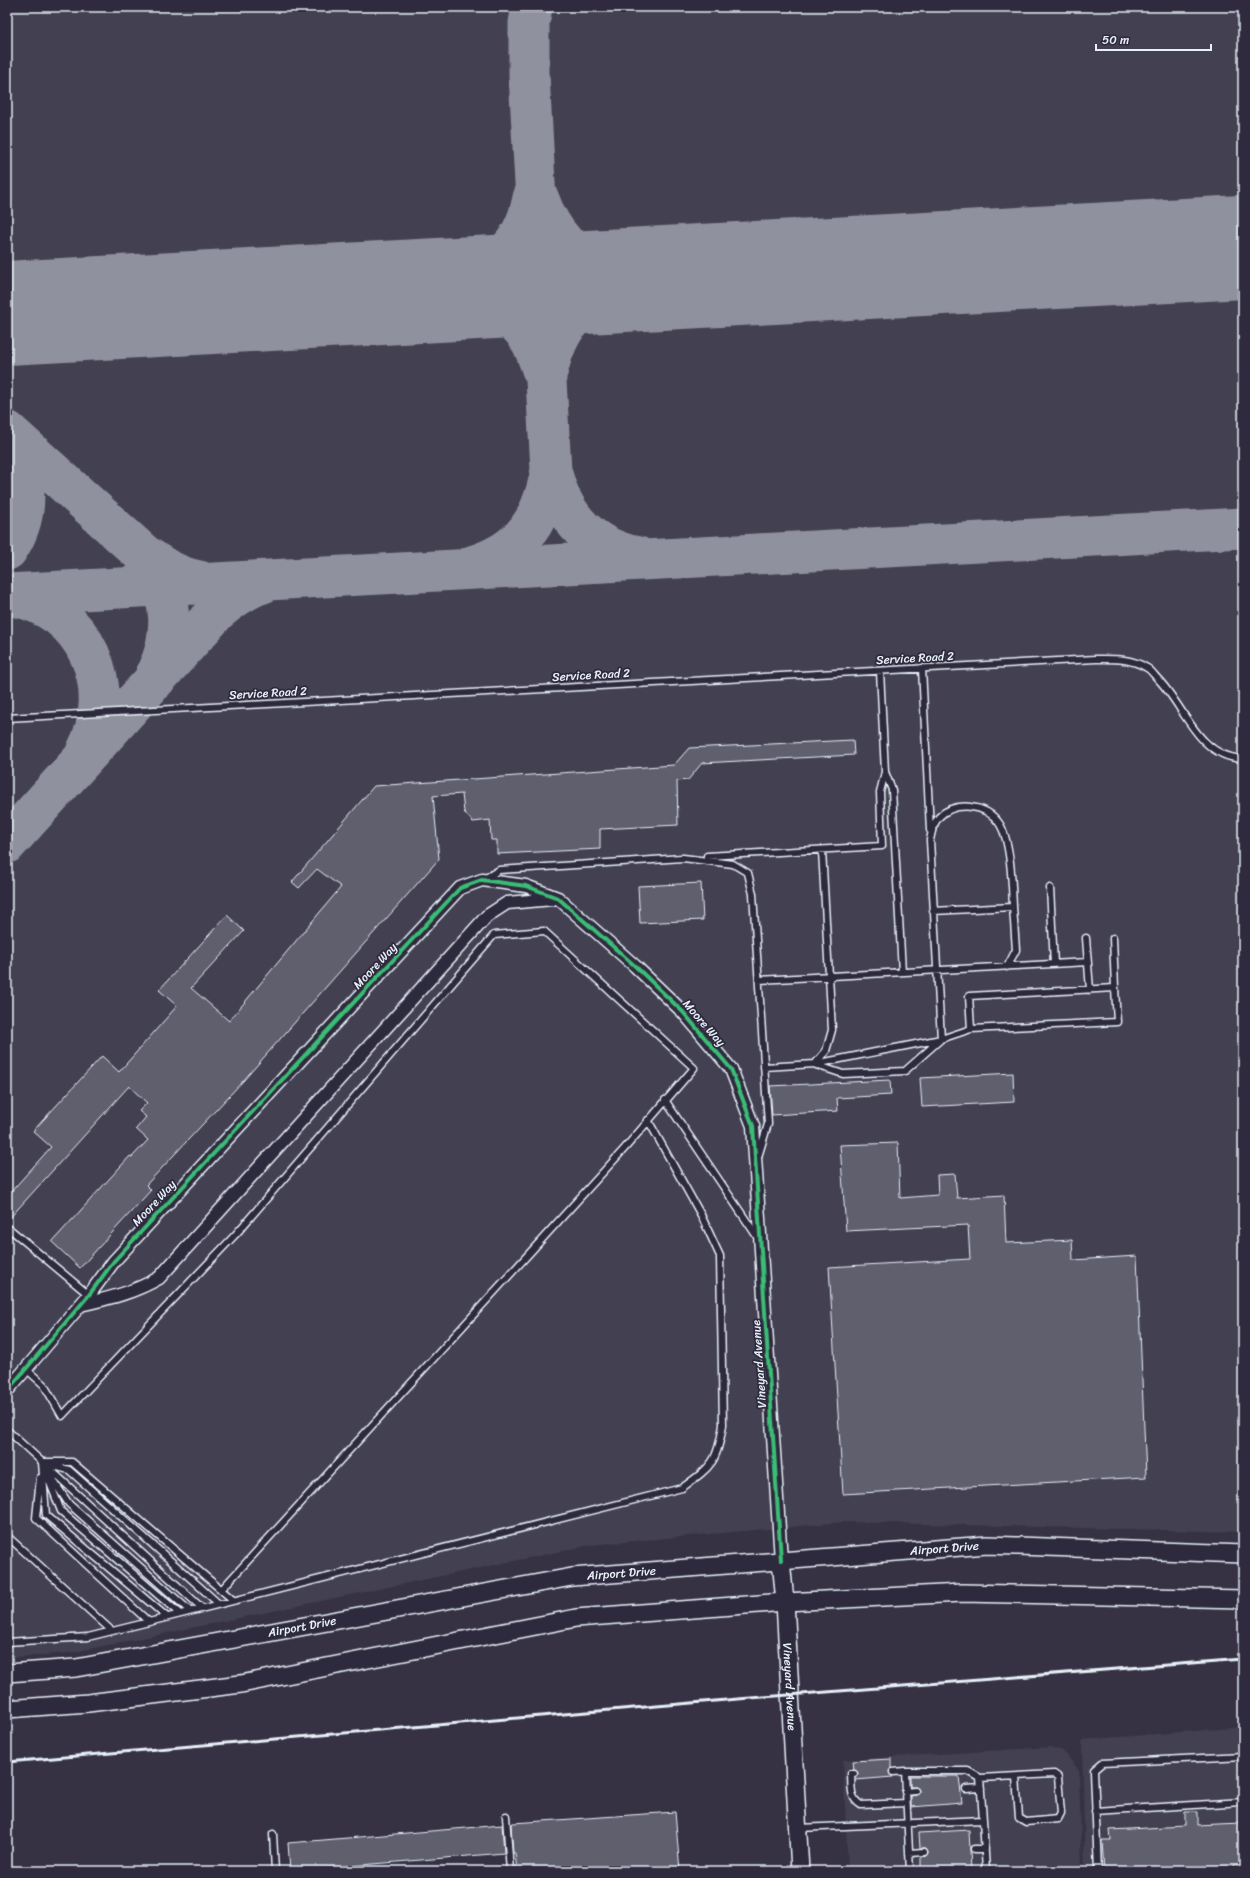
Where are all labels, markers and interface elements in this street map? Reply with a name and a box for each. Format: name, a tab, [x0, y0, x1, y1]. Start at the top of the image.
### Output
scale bar	[1096, 26, 1211, 52]
text: 50 m	[1102, 29, 1129, 51]
street label: Service Road 2	[875, 645, 955, 671]
street label: Service Road 2	[551, 662, 631, 688]
street label: Service Road 2	[228, 680, 308, 706]
street label: Moore Way	[347, 937, 403, 995]
street label: Moore Way	[677, 994, 732, 1052]
street label: Moore Way	[126, 1174, 182, 1232]
street label: Vineyard Avenue	[745, 1319, 773, 1409]
street label: Airport Drive	[908, 1535, 980, 1562]
street label: Airport Drive	[585, 1560, 657, 1587]
street label: Airport Drive	[265, 1609, 338, 1644]
street label: Vineyard Avenue	[776, 1642, 803, 1731]

